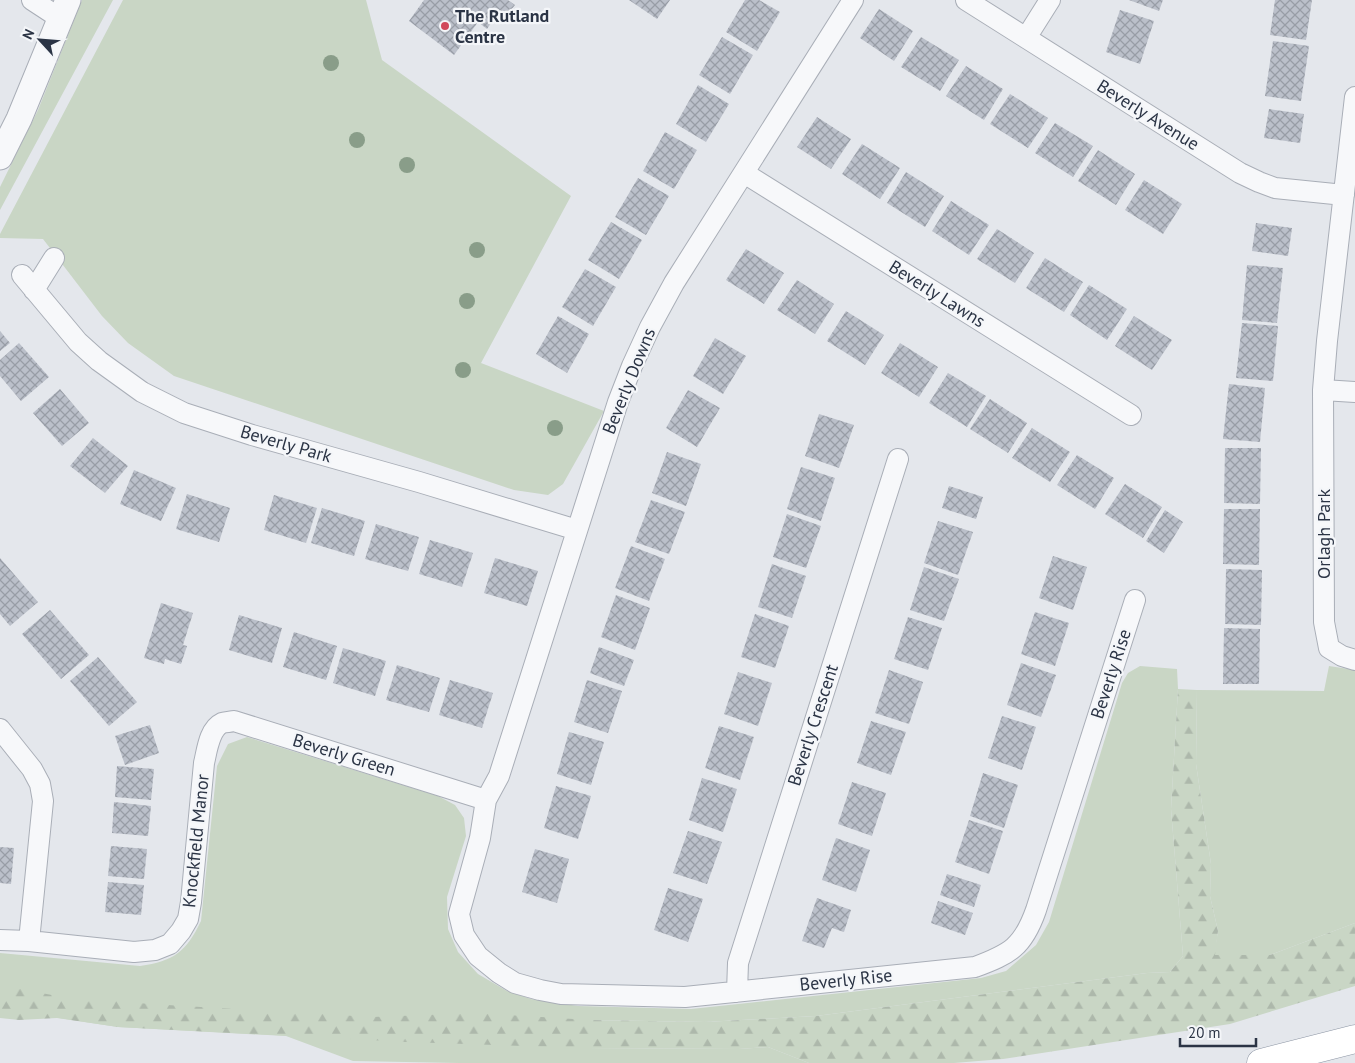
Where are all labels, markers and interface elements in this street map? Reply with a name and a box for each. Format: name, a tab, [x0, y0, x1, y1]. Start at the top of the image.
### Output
place label: The Rutland Centre	[455, 4, 549, 48]
north arrow	[15, 15, 65, 65]
marker: The Rutland Centre	[439, 20, 451, 32]
text: N	[18, 26, 38, 42]
street label: Beverly Avenue	[1093, 74, 1204, 155]
street label: Beverly Lawns	[885, 255, 990, 332]
street label: Beverly Downs	[597, 324, 660, 437]
street label: Beverly Park	[238, 420, 335, 468]
street label: Orlagh Park	[1312, 489, 1335, 579]
street label: Beverly Rise	[1085, 626, 1136, 722]
street label: Beverly Crescent	[782, 661, 843, 789]
street label: Beverly Green	[290, 728, 398, 781]
street label: Knockfield Manor	[177, 773, 214, 909]
street label: Beverly Rise	[798, 963, 893, 996]
scale bar	[1180, 1016, 1256, 1048]
text: 20 m	[1188, 1023, 1221, 1042]

